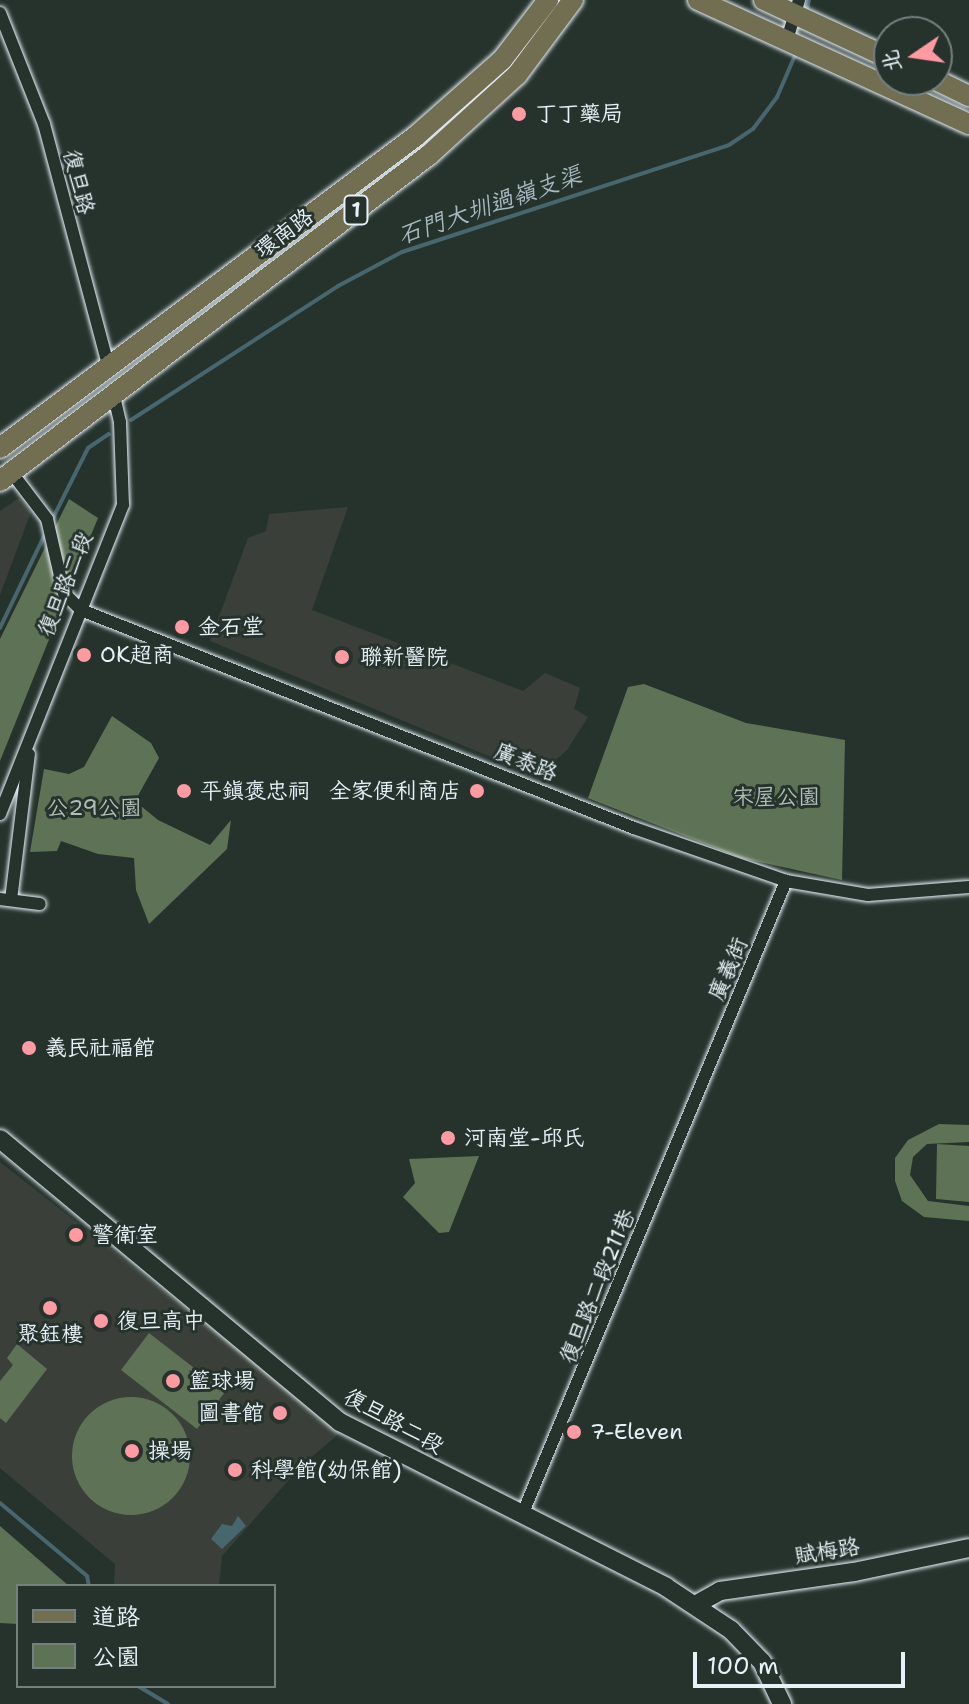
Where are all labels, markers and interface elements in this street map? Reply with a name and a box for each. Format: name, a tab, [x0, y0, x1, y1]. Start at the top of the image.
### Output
north arrow	[873, 16, 953, 96]
text: 北	[874, 47, 908, 75]
place label: 丁丁藥局	[535, 101, 623, 127]
marker: 丁丁藥局	[510, 105, 528, 123]
street label: 復旦路	[58, 147, 100, 217]
water label: 石門大圳過嶺支渠	[395, 161, 585, 251]
road number: 1	[342, 194, 370, 226]
street label: 環南路	[250, 203, 318, 263]
street label: 復旦路二段	[32, 528, 98, 640]
place label: 金石堂	[198, 614, 264, 640]
marker: 金石堂	[173, 618, 191, 636]
place label: OK超商	[100, 642, 174, 668]
place label: 聯新醫院	[360, 644, 448, 670]
marker: OK超商	[75, 646, 93, 664]
marker: 聯新醫院	[331, 646, 353, 668]
street label: 廣泰路	[490, 737, 562, 787]
place label: 平鎮褒忠祠	[200, 778, 310, 804]
place label: 全家便利商店	[329, 778, 461, 804]
marker: 平鎮褒忠祠	[175, 782, 193, 800]
marker: 全家便利商店	[468, 782, 486, 800]
park label: 宋屋公園	[732, 784, 820, 810]
park label: 公29公園	[46, 795, 142, 821]
street label: 廣義街	[703, 933, 753, 1005]
place label: 義民社福館	[45, 1035, 155, 1061]
marker: 義民社福館	[20, 1039, 38, 1057]
place label: 河南堂-邱氏	[464, 1125, 585, 1151]
marker: 河南堂-邱氏	[439, 1129, 457, 1147]
street label: 復旦路二段211巷	[554, 1205, 640, 1367]
place label: 警衛室	[92, 1222, 158, 1248]
marker: 警衛室	[67, 1226, 85, 1244]
marker: 聚鈺樓	[41, 1299, 59, 1317]
place label: 復旦高中	[117, 1308, 205, 1334]
marker: 復旦高中	[92, 1312, 110, 1330]
place label: 聚鈺樓	[17, 1321, 83, 1347]
place label: 籃球場	[189, 1368, 255, 1394]
marker: 籃球場	[164, 1372, 182, 1390]
street label: 復旦路二段	[339, 1383, 449, 1459]
place label: 圖書館	[198, 1400, 264, 1426]
marker: 圖書館	[271, 1404, 289, 1422]
place label: 7-Eleven	[590, 1419, 683, 1445]
marker: 7-Eleven	[565, 1423, 583, 1441]
place label: 操場	[148, 1438, 192, 1464]
marker: 操場	[123, 1442, 141, 1460]
place label: 科學館(幼保館)	[251, 1457, 402, 1483]
marker: 科學館(幼保館)	[226, 1461, 244, 1479]
street label: 賦梅路	[792, 1533, 862, 1569]
legend	[16, 1584, 276, 1688]
text: 道路	[92, 1601, 140, 1633]
scale bar	[697, 1636, 909, 1686]
text: 公園	[92, 1641, 140, 1673]
text: 100 m	[707, 1650, 779, 1682]

